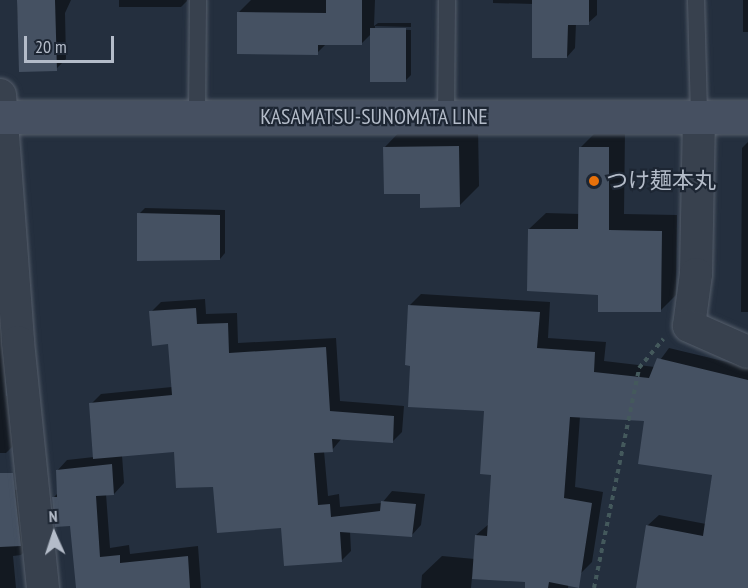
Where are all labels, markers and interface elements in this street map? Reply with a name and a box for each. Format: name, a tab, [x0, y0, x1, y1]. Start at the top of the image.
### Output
scale bar	[27, 24, 117, 62]
text: 20 m	[35, 35, 67, 58]
street label: KASAMATSU-SUNOMATA LINE	[260, 104, 488, 130]
place label: つけ麺本丸	[606, 168, 716, 194]
marker: つけ麺本丸	[587, 174, 601, 188]
north arrow	[24, 504, 84, 564]
text: N	[48, 506, 58, 526]

